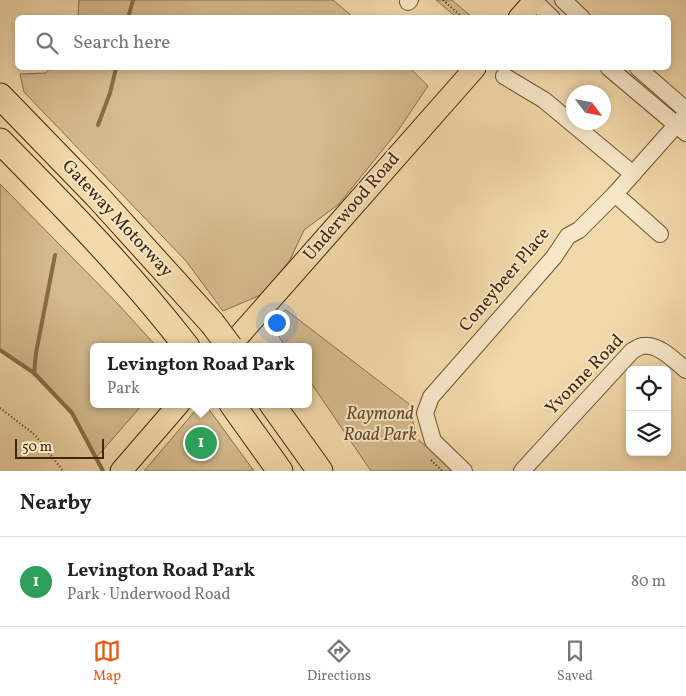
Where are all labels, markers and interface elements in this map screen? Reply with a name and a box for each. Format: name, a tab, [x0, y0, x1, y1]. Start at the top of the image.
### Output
search box	[15, 15, 671, 70]
icon: search	[33, 29, 61, 57]
text: Search here	[73, 30, 170, 56]
north arrow	[566, 85, 611, 130]
street label: Underwood Road	[298, 147, 406, 267]
street label: Gateway Motorway	[56, 155, 178, 284]
street label: Coneybeer Place	[454, 222, 556, 338]
your location	[264, 310, 290, 336]
street label: Yvonne Road	[540, 329, 630, 421]
popup	[90, 343, 312, 408]
text: Levington Road Park	[107, 352, 295, 378]
map controls	[626, 366, 671, 456]
button: locate	[626, 366, 671, 411]
text: Park	[107, 378, 140, 400]
park label: Raymond Road Park	[343, 402, 417, 448]
button: layers	[626, 411, 671, 456]
pin: 1	[185, 424, 217, 462]
scale bar	[15, 436, 104, 459]
text: 50 m	[22, 438, 52, 457]
text: Nearby	[20, 489, 91, 518]
text: Levington Road Park	[67, 558, 255, 584]
text: 1	[33, 571, 39, 593]
text: 80 m	[631, 571, 666, 593]
text: Park · Underwood Road	[67, 584, 231, 606]
tab: Map	[93, 637, 121, 686]
tab: Directions	[307, 637, 371, 686]
tab: Saved	[557, 637, 593, 686]

